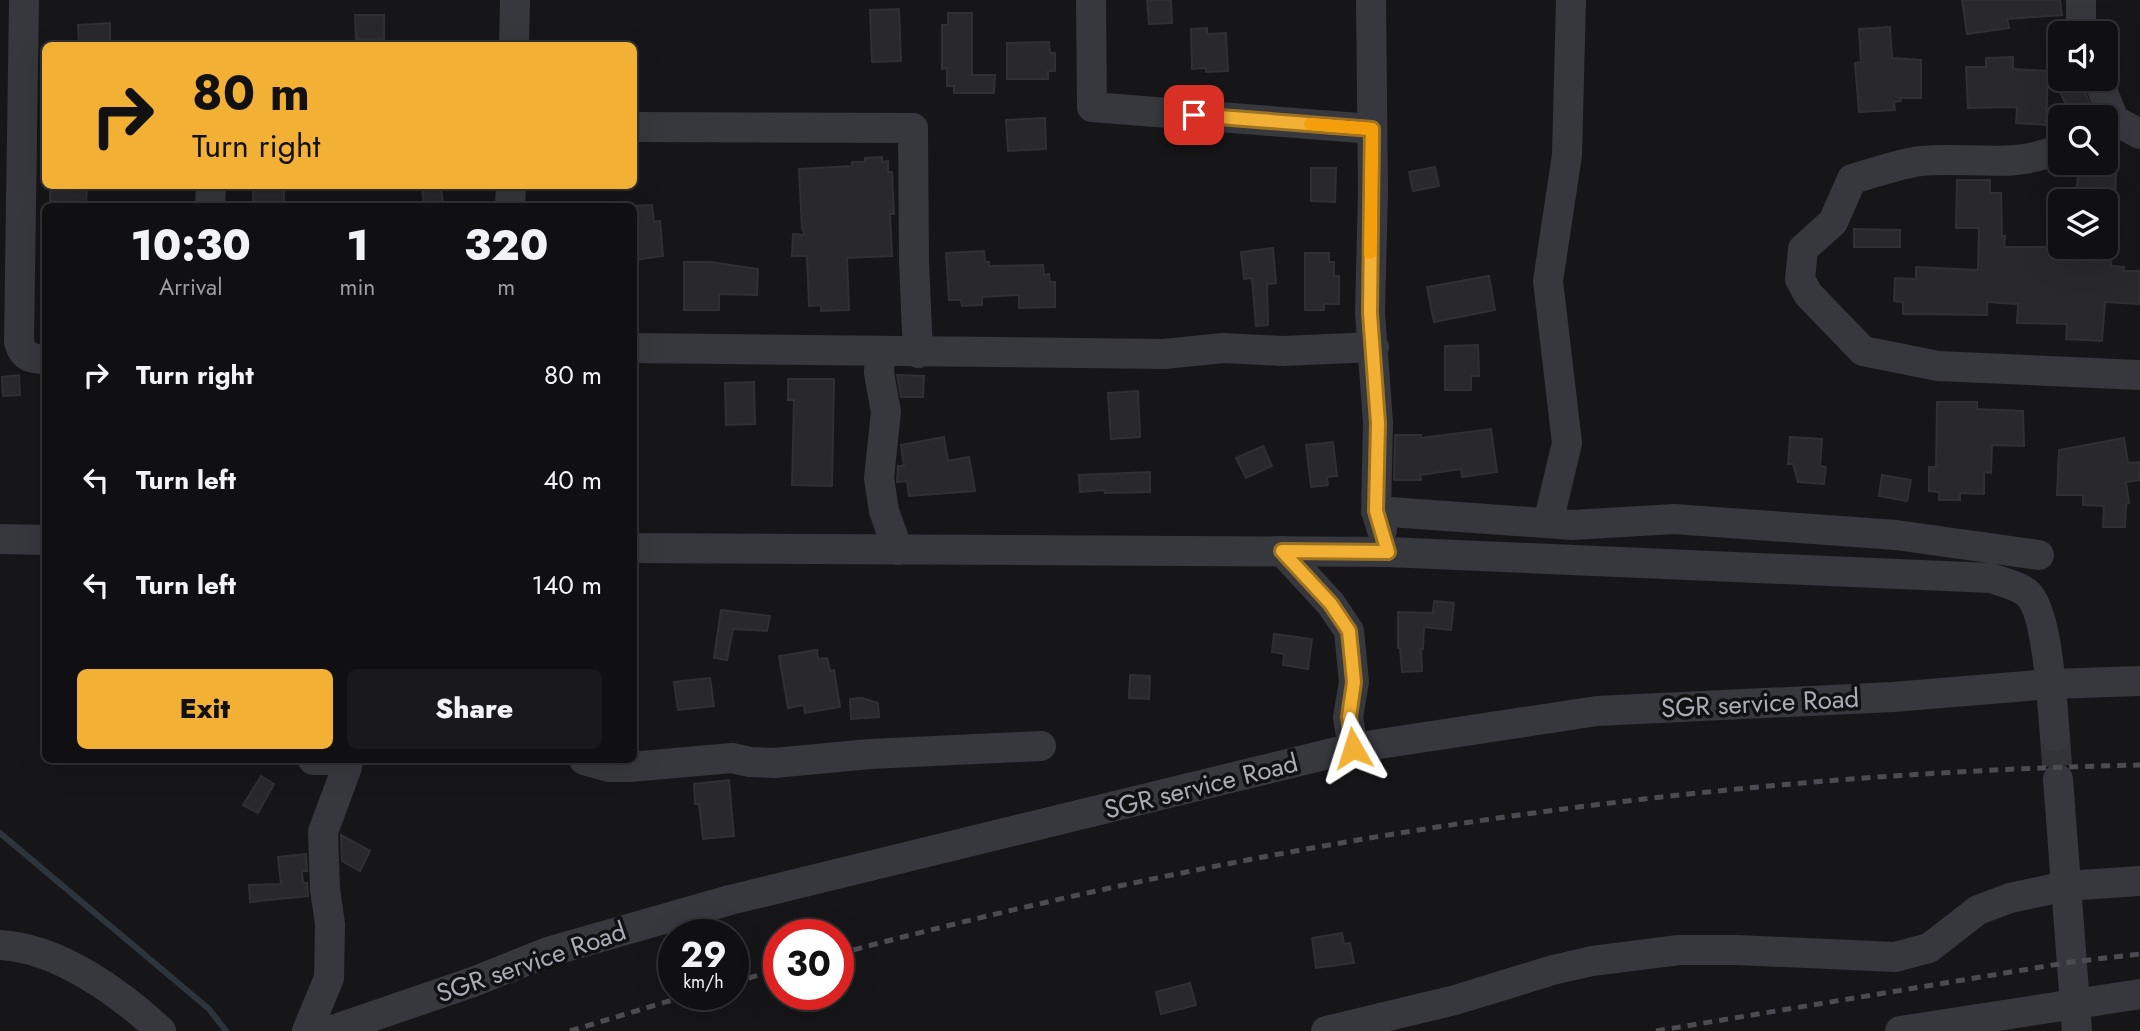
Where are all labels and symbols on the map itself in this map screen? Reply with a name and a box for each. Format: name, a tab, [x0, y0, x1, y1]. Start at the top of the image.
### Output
pin	[1164, 85, 1224, 145]
street label: SGR service Road	[1660, 679, 1860, 727]
position arrow	[1316, 711, 1390, 785]
street label: SGR service Road	[1100, 744, 1302, 828]
street label: SGR service Road	[431, 912, 631, 1012]
speed limit sign: 30	[763, 919, 854, 1010]

